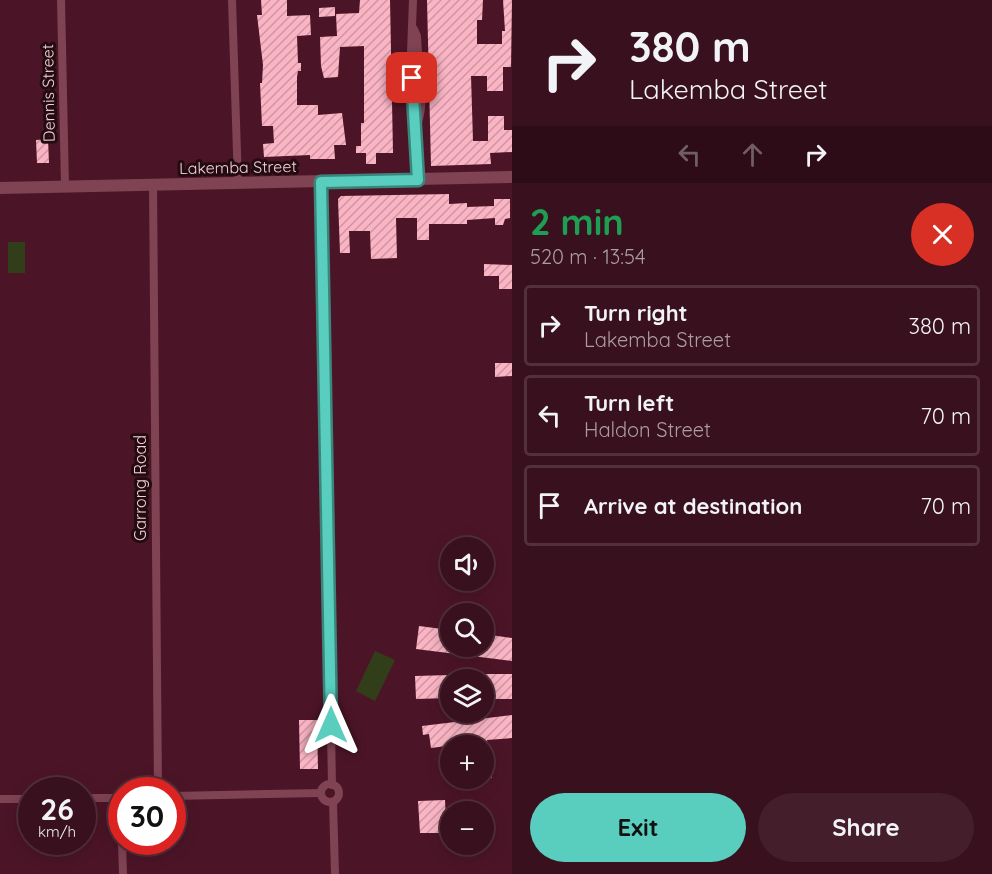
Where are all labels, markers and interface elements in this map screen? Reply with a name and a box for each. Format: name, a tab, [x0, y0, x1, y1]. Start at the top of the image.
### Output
text: 380 m	[629, 20, 751, 73]
icon: right	[530, 24, 608, 102]
street label: Dennis Street	[37, 44, 59, 142]
pin	[386, 52, 437, 103]
icon: arrive	[395, 61, 428, 94]
text: Lakemba Street	[629, 72, 827, 106]
icon: left	[673, 138, 706, 171]
icon: ahead	[736, 138, 769, 171]
icon: right	[799, 138, 832, 171]
street label: Lakemba Street	[179, 156, 297, 178]
text: 2 min	[530, 199, 624, 244]
button: close	[911, 203, 974, 266]
text: 520 m · 13:54	[530, 244, 645, 269]
text: Turn right	[584, 299, 688, 327]
icon: right	[533, 309, 566, 342]
text: 380 m	[908, 312, 971, 340]
text: Lakemba Street	[584, 327, 731, 352]
text: Turn left	[584, 389, 674, 417]
icon: left	[533, 399, 566, 432]
text: 70 m	[921, 402, 971, 430]
text: Haldon Street	[584, 417, 711, 442]
street label: Garrong Road	[130, 435, 150, 541]
icon: arrive	[533, 489, 566, 522]
text: Arrive at destination	[584, 492, 802, 520]
text: 70 m	[921, 492, 971, 520]
map controls	[440, 537, 494, 855]
button: sound	[440, 537, 494, 591]
button: search	[440, 603, 494, 657]
button: layers	[440, 669, 494, 723]
position arrow	[299, 693, 363, 757]
button: +	[440, 735, 494, 789]
speed limit sign: 30	[108, 777, 186, 855]
text: 26	[40, 790, 74, 828]
button: Exit	[530, 793, 746, 862]
button: Share	[758, 793, 974, 862]
button: −	[440, 801, 494, 855]
text: km/h	[38, 822, 76, 841]

